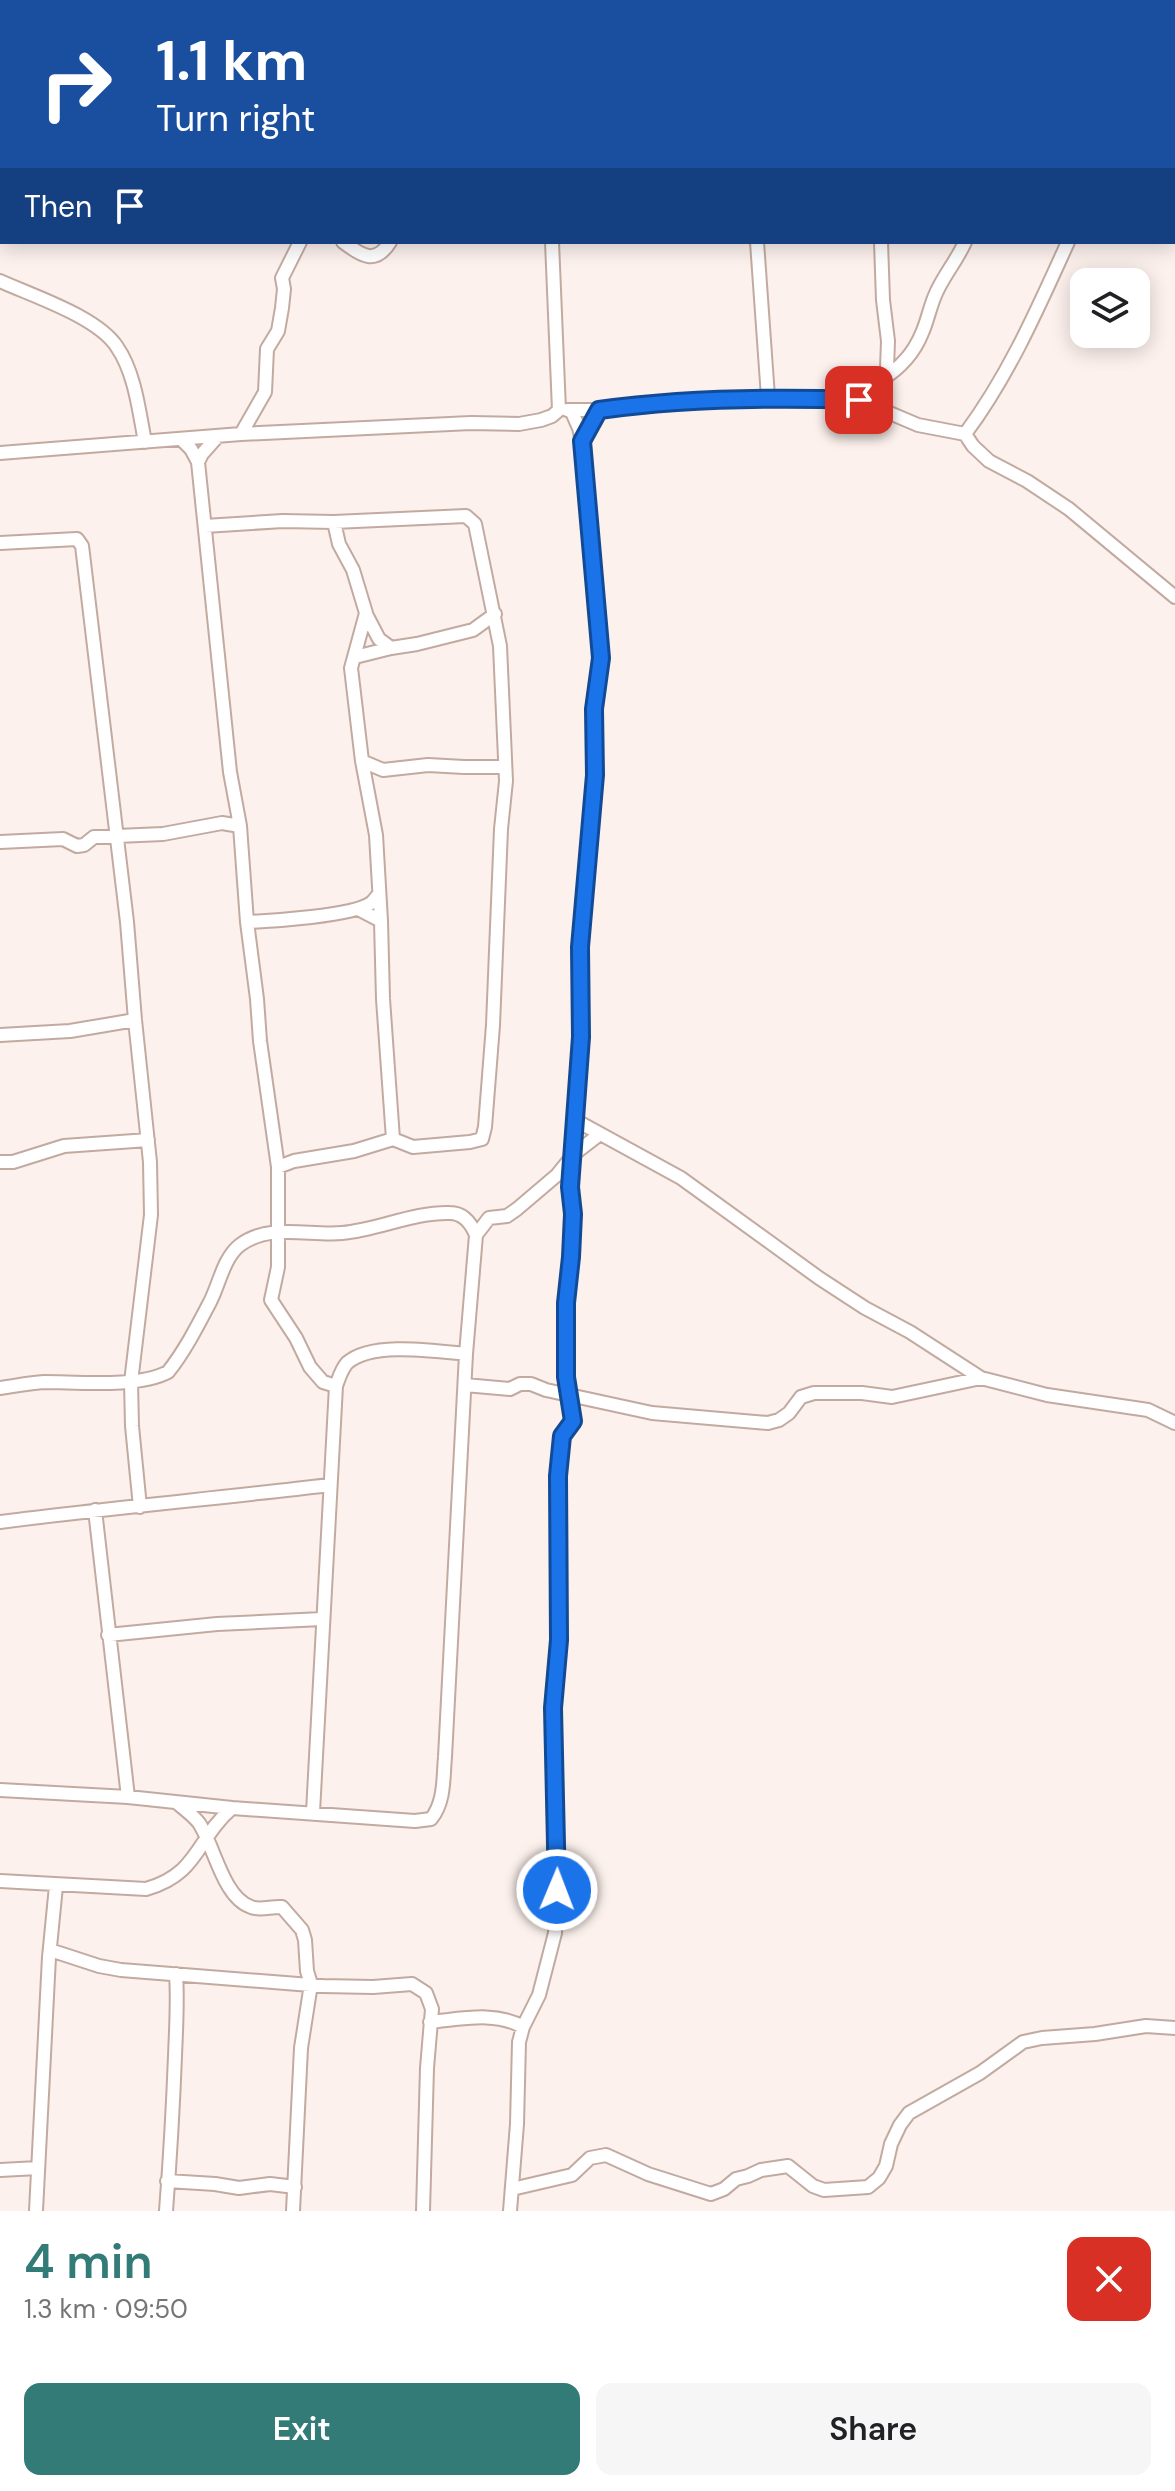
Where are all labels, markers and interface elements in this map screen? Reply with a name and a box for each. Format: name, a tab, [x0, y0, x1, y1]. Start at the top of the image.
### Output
text: 1.1 km	[156, 24, 307, 97]
icon: right	[24, 32, 128, 136]
text: Turn right	[156, 95, 315, 142]
icon: arrive	[108, 184, 152, 228]
text: Then	[24, 187, 92, 226]
map controls	[1070, 268, 1150, 348]
button: layers	[1070, 268, 1150, 348]
pin	[825, 366, 893, 434]
icon: arrive	[837, 378, 881, 422]
position arrow	[515, 1848, 599, 1932]
text: 4 min	[24, 2230, 152, 2293]
button: close	[1067, 2237, 1151, 2321]
text: 1.3 km · 09:50	[24, 2292, 188, 2326]
button: Exit	[24, 2383, 580, 2475]
button: Share	[596, 2383, 1151, 2475]

